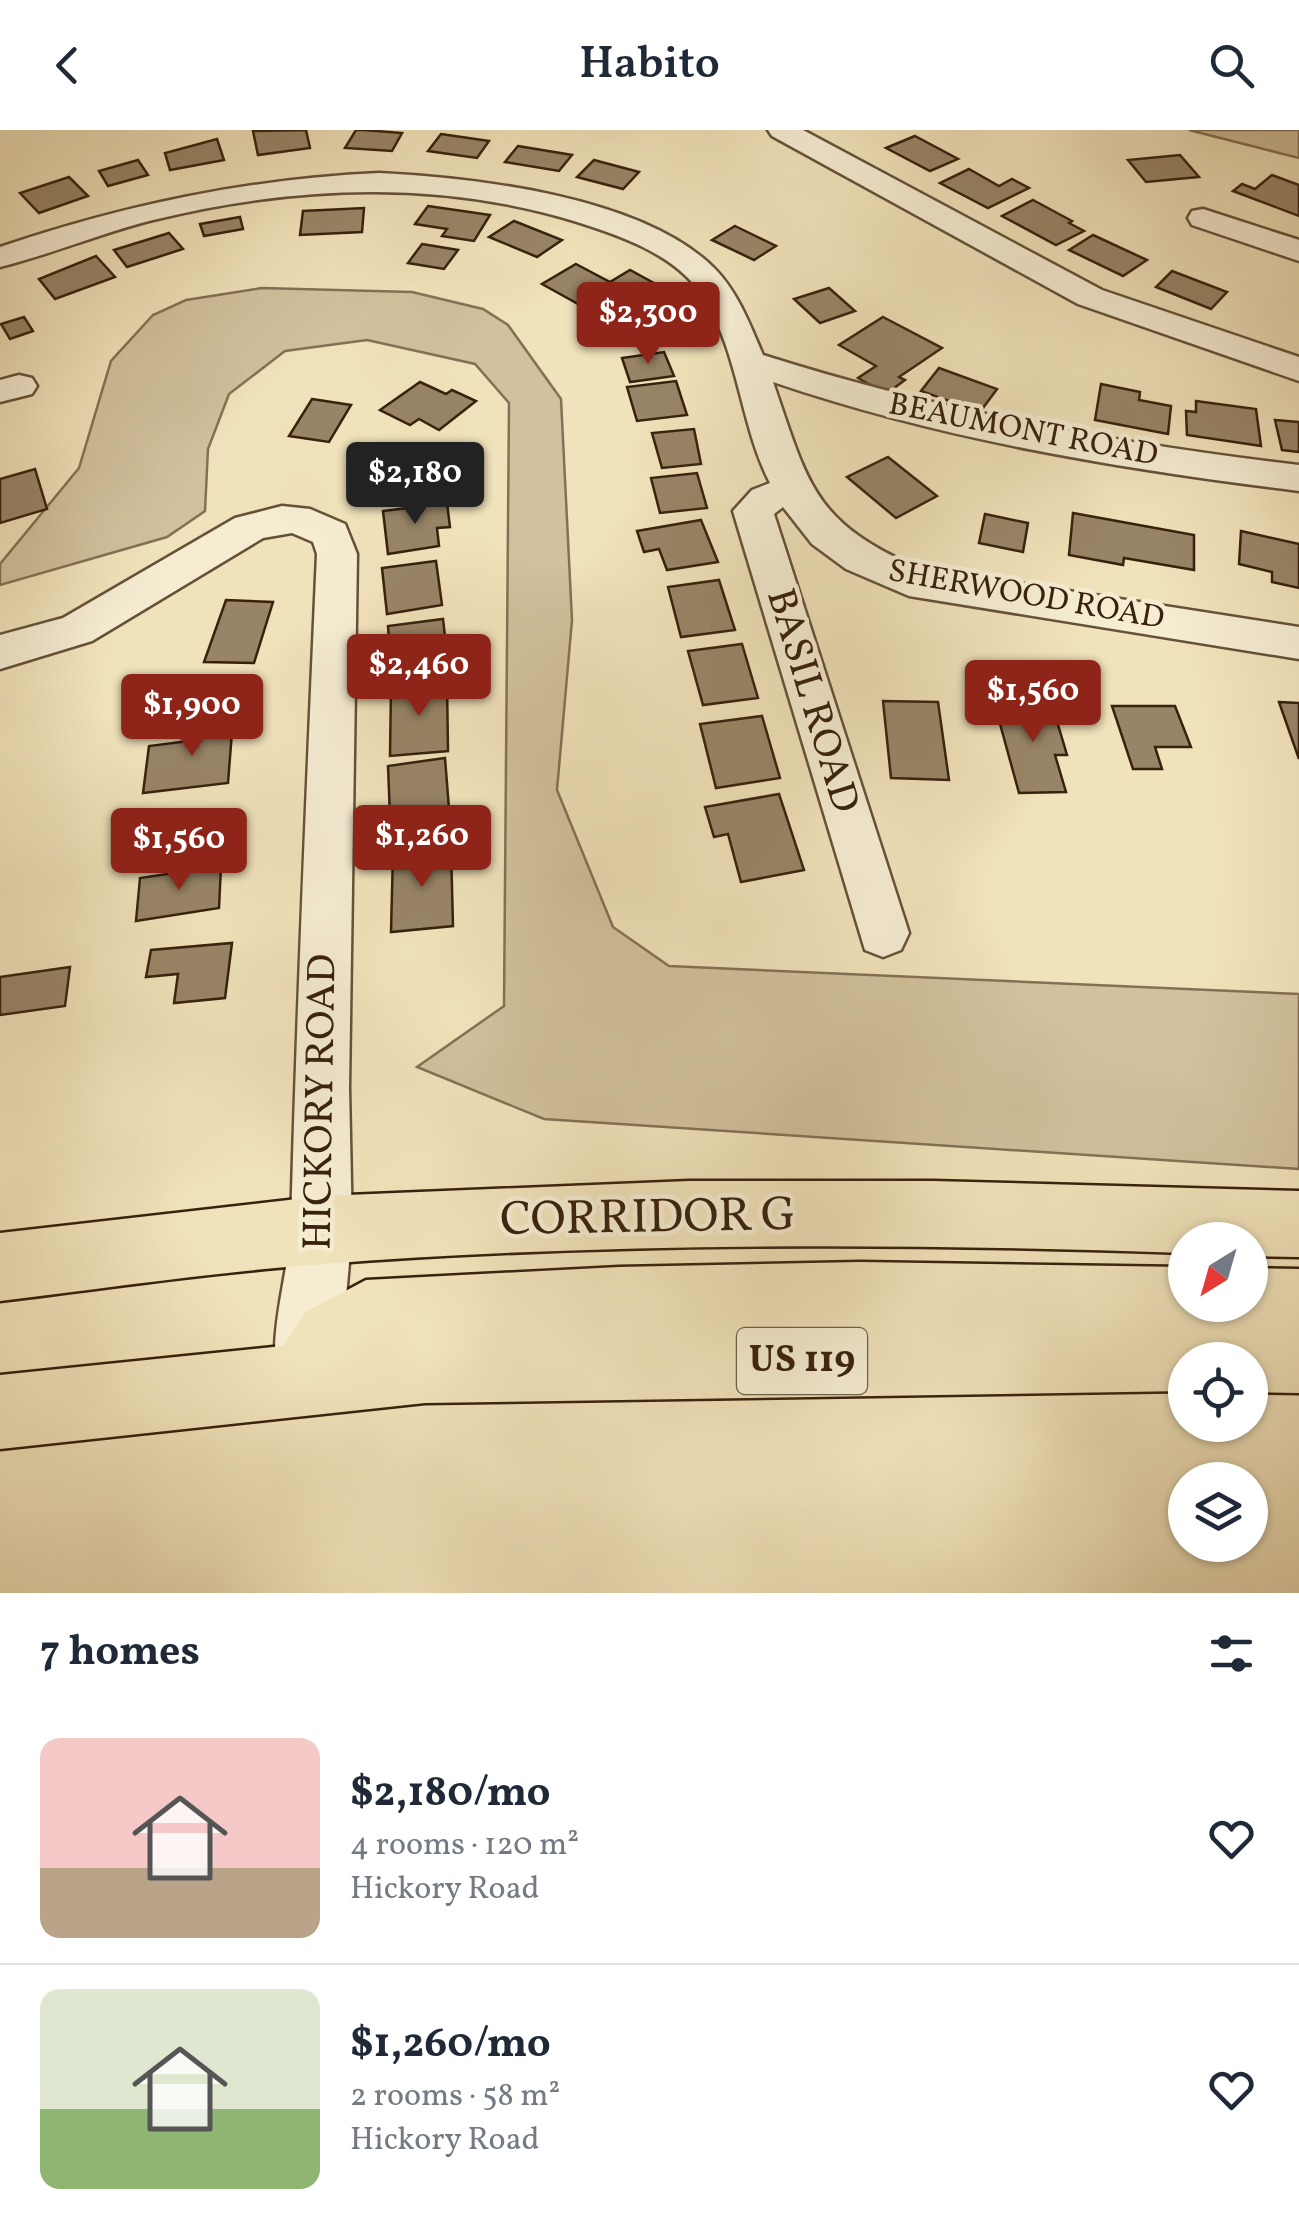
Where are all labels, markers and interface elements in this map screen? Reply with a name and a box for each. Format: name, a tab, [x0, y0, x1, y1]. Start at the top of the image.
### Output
text: Habito	[579, 34, 720, 97]
icon: back	[40, 38, 95, 93]
icon: search	[1204, 38, 1259, 93]
pin: $2,300	[567, 282, 729, 367]
text: $2,300	[599, 292, 697, 336]
street label: BEAUMONT ROAD	[885, 383, 1161, 479]
pin: $2,180	[334, 442, 496, 527]
text: $2,180	[368, 452, 462, 496]
street label: SHERWOOD ROAD	[885, 550, 1167, 642]
street label: BASIL ROAD	[750, 582, 872, 820]
pin: $2,460	[338, 634, 500, 719]
text: $2,460	[369, 644, 469, 688]
pin: $1,560	[952, 660, 1114, 745]
text: $1,560	[987, 670, 1079, 714]
pin: $1,900	[111, 674, 273, 759]
text: $1,900	[143, 684, 241, 728]
pin: $1,260	[341, 805, 503, 890]
pin: $1,560	[98, 808, 260, 893]
text: $1,260	[375, 815, 469, 859]
text: $1,560	[133, 818, 225, 862]
street label: HICKORY ROAD	[291, 953, 353, 1251]
street label: CORRIDOR G	[500, 1183, 796, 1255]
north arrow	[1168, 1222, 1268, 1322]
map controls	[1168, 1222, 1268, 1562]
road number: US 119	[737, 1328, 867, 1394]
button: locate	[1168, 1342, 1268, 1442]
button: layers	[1168, 1462, 1268, 1562]
text: 7 homes	[40, 1624, 200, 1683]
icon: filters	[1204, 1626, 1259, 1681]
text: $2,180/mo	[350, 1765, 551, 1824]
icon: home	[120, 1778, 240, 1898]
icon: heart	[1204, 1811, 1259, 1866]
text: 4 rooms · 120 m²	[350, 1824, 579, 1868]
text: Hickory Road	[350, 1868, 540, 1912]
text: $1,260/mo	[350, 2016, 551, 2075]
icon: home	[120, 2029, 240, 2149]
icon: heart	[1204, 2062, 1259, 2117]
text: 2 rooms · 58 m²	[350, 2075, 560, 2119]
text: Hickory Road	[350, 2119, 540, 2163]

